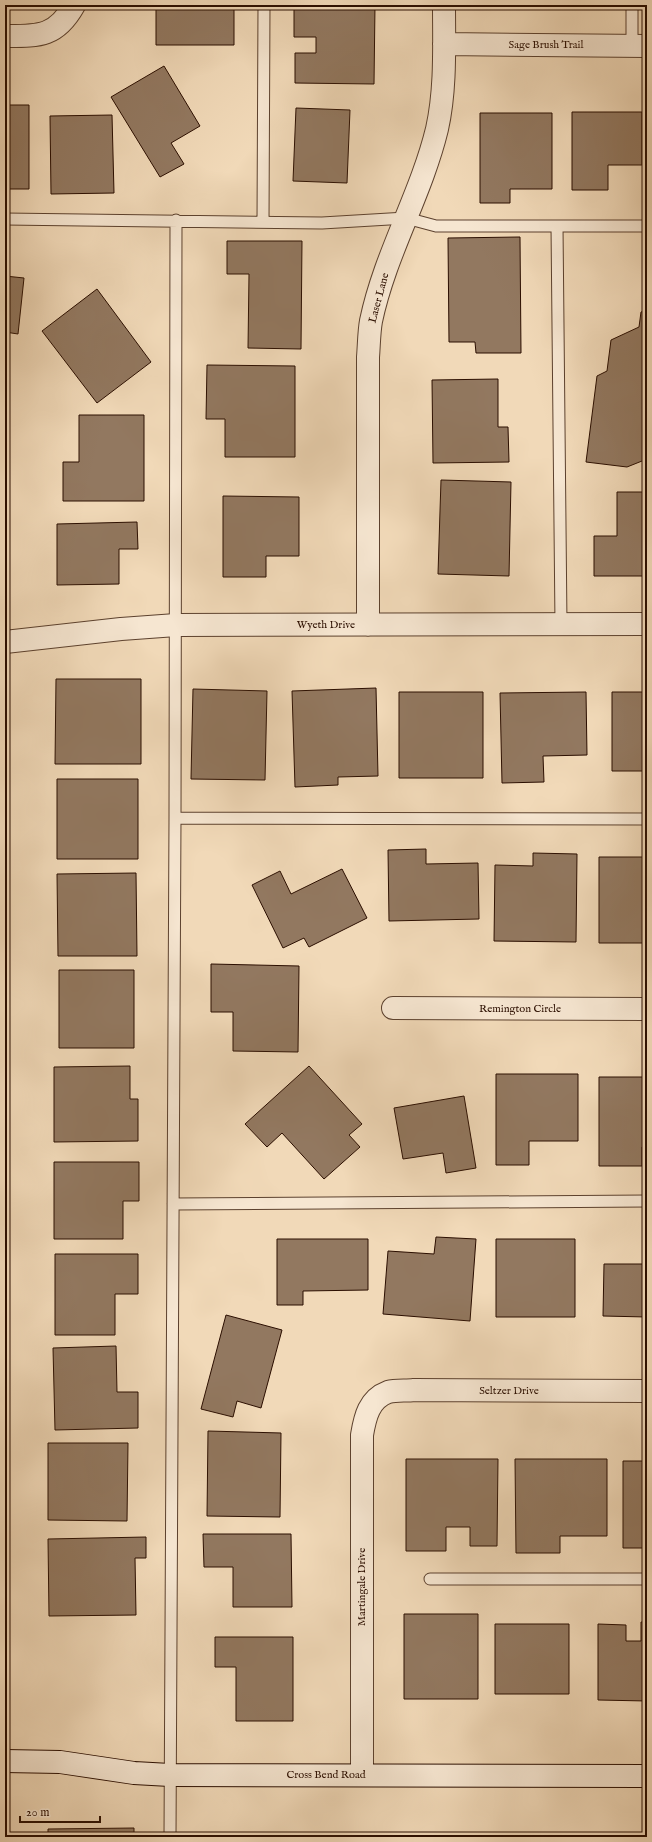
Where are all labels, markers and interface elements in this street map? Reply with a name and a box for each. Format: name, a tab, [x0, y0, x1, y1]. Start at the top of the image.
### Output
street label: Sage Brush Trail	[509, 38, 583, 52]
street label: Laser Lane	[366, 271, 392, 325]
street label: Wyeth Drive	[297, 618, 355, 632]
street label: Remington Circle	[479, 1002, 561, 1016]
street label: Seltzer Drive	[479, 1384, 539, 1398]
street label: Martingale Drive	[355, 1548, 369, 1626]
street label: Cross Bend Road	[286, 1768, 366, 1782]
scale bar	[20, 1798, 100, 1824]
text: 20 m	[26, 1805, 49, 1820]

